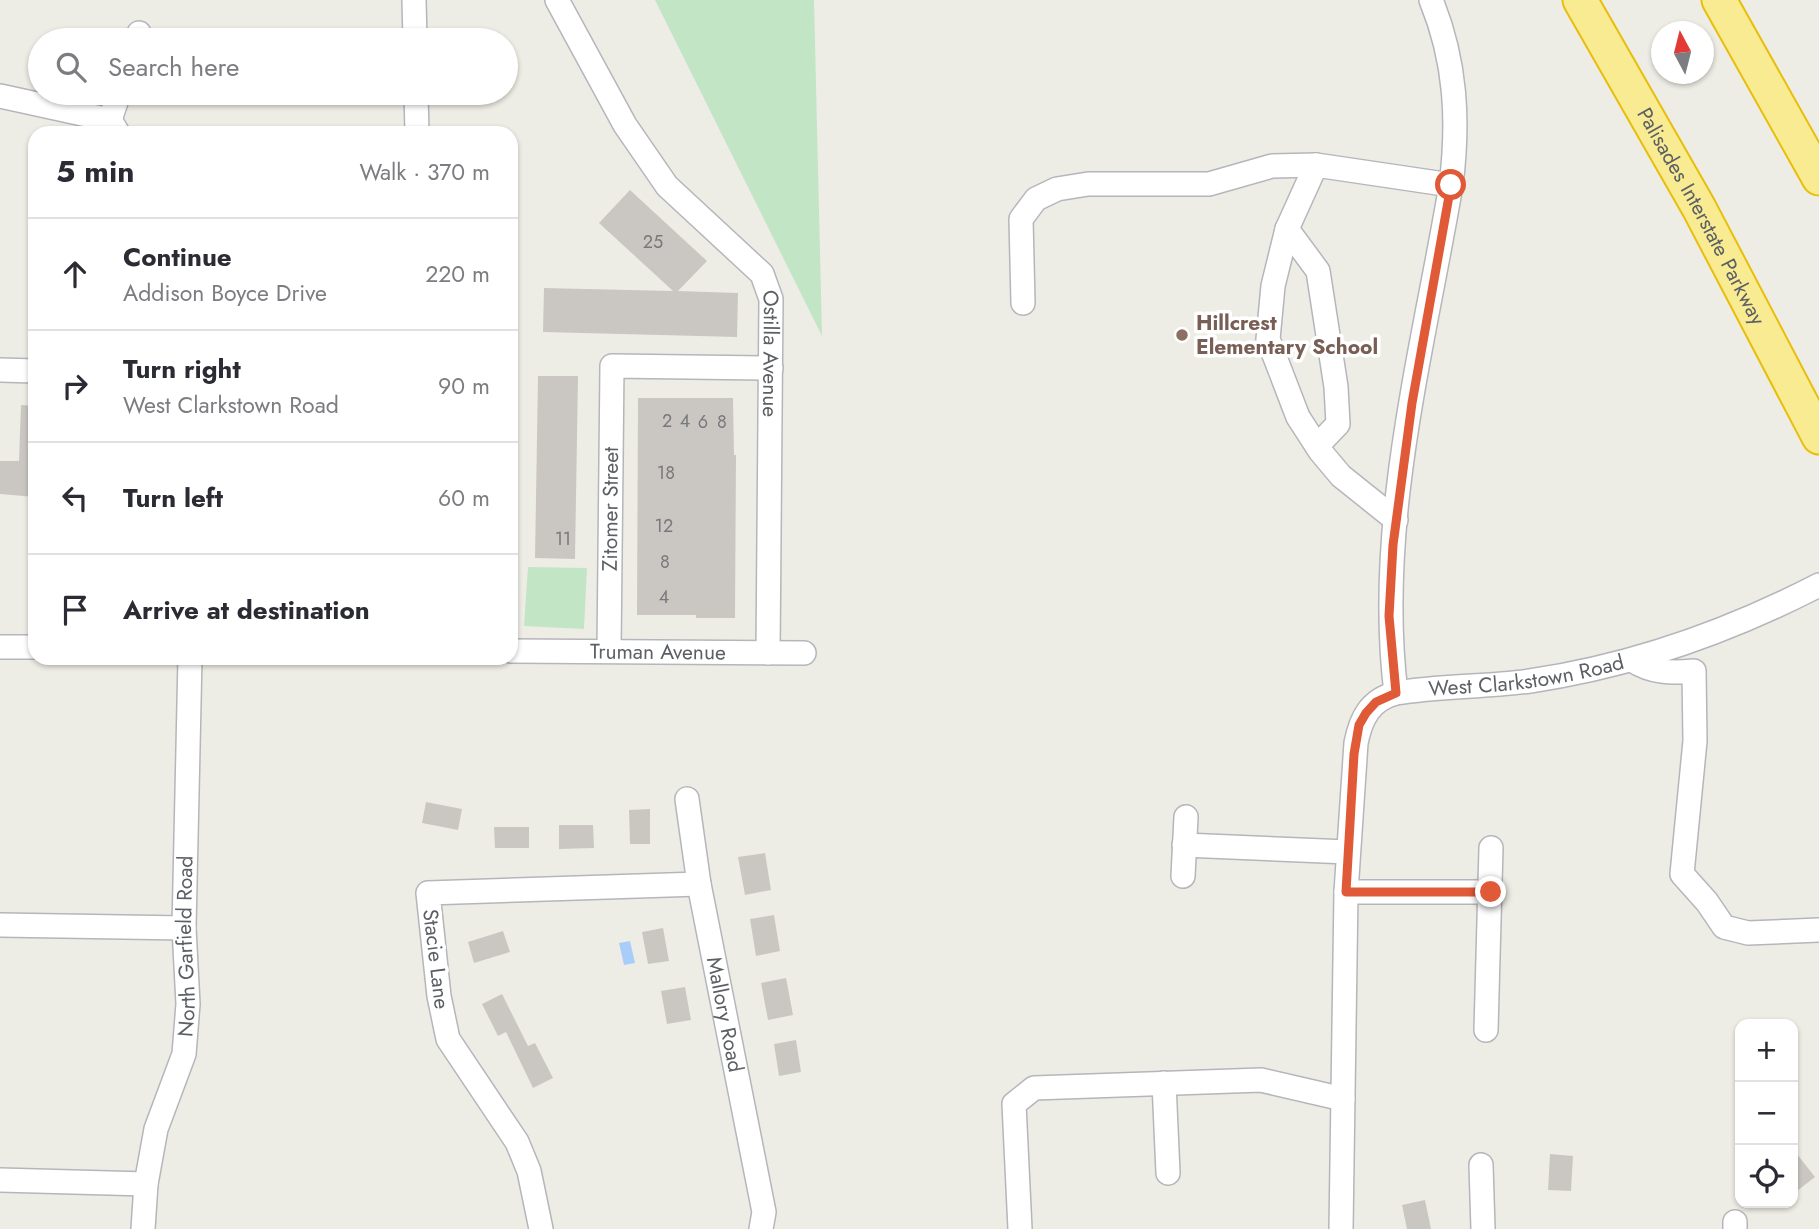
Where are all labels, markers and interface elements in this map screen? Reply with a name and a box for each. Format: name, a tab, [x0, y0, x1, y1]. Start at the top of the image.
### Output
north arrow	[1651, 21, 1714, 84]
search box	[28, 28, 518, 105]
icon: search	[52, 48, 90, 86]
text: Search here	[108, 48, 240, 86]
street label: Palisades Interstate Parkway	[1630, 102, 1773, 331]
text: 5 min	[56, 150, 134, 193]
text: Walk · 370 m	[359, 155, 490, 189]
route start	[1435, 169, 1466, 200]
house number: 25	[643, 229, 663, 255]
text: Continue	[123, 238, 232, 276]
icon: ahead	[56, 255, 94, 293]
text: 220 m	[425, 257, 490, 291]
text: Addison Boyce Drive	[123, 276, 327, 310]
street label: Ostilla Avenue	[754, 285, 788, 417]
place label: Hillcrest Elementary School	[1196, 308, 1378, 362]
marker: Hillcrest Elementary School	[1174, 327, 1190, 343]
text: Turn right	[123, 350, 241, 388]
icon: right	[56, 367, 94, 405]
text: 90 m	[438, 369, 490, 403]
text: West Clarkstown Road	[123, 388, 339, 422]
house number: 2	[662, 408, 672, 434]
house number: 4	[680, 408, 690, 434]
house number: 6	[698, 409, 708, 435]
house number: 8	[717, 409, 727, 435]
street label: Zitomer Street	[595, 447, 626, 571]
house number: 18	[657, 460, 675, 486]
icon: left	[56, 479, 94, 517]
text: Turn left	[123, 479, 223, 517]
text: 60 m	[438, 481, 490, 515]
house number: 12	[655, 513, 673, 539]
house number: 11	[555, 526, 571, 552]
house number: 8	[660, 549, 670, 575]
house number: 4	[659, 584, 669, 610]
icon: arrive	[56, 591, 94, 629]
text: Arrive at destination	[123, 591, 370, 629]
street label: Truman Avenue	[590, 637, 726, 667]
street label: West Clarkstown Road	[1427, 647, 1627, 704]
street label: North Garfield Road	[169, 855, 203, 1038]
route end	[1475, 876, 1506, 907]
street label: Stacie Lane	[415, 907, 457, 1011]
street label: Mallory Road	[699, 954, 751, 1075]
map controls	[1735, 1019, 1798, 1208]
button: +	[1735, 1019, 1798, 1082]
button: −	[1735, 1082, 1798, 1145]
button: locate	[1735, 1145, 1798, 1208]

